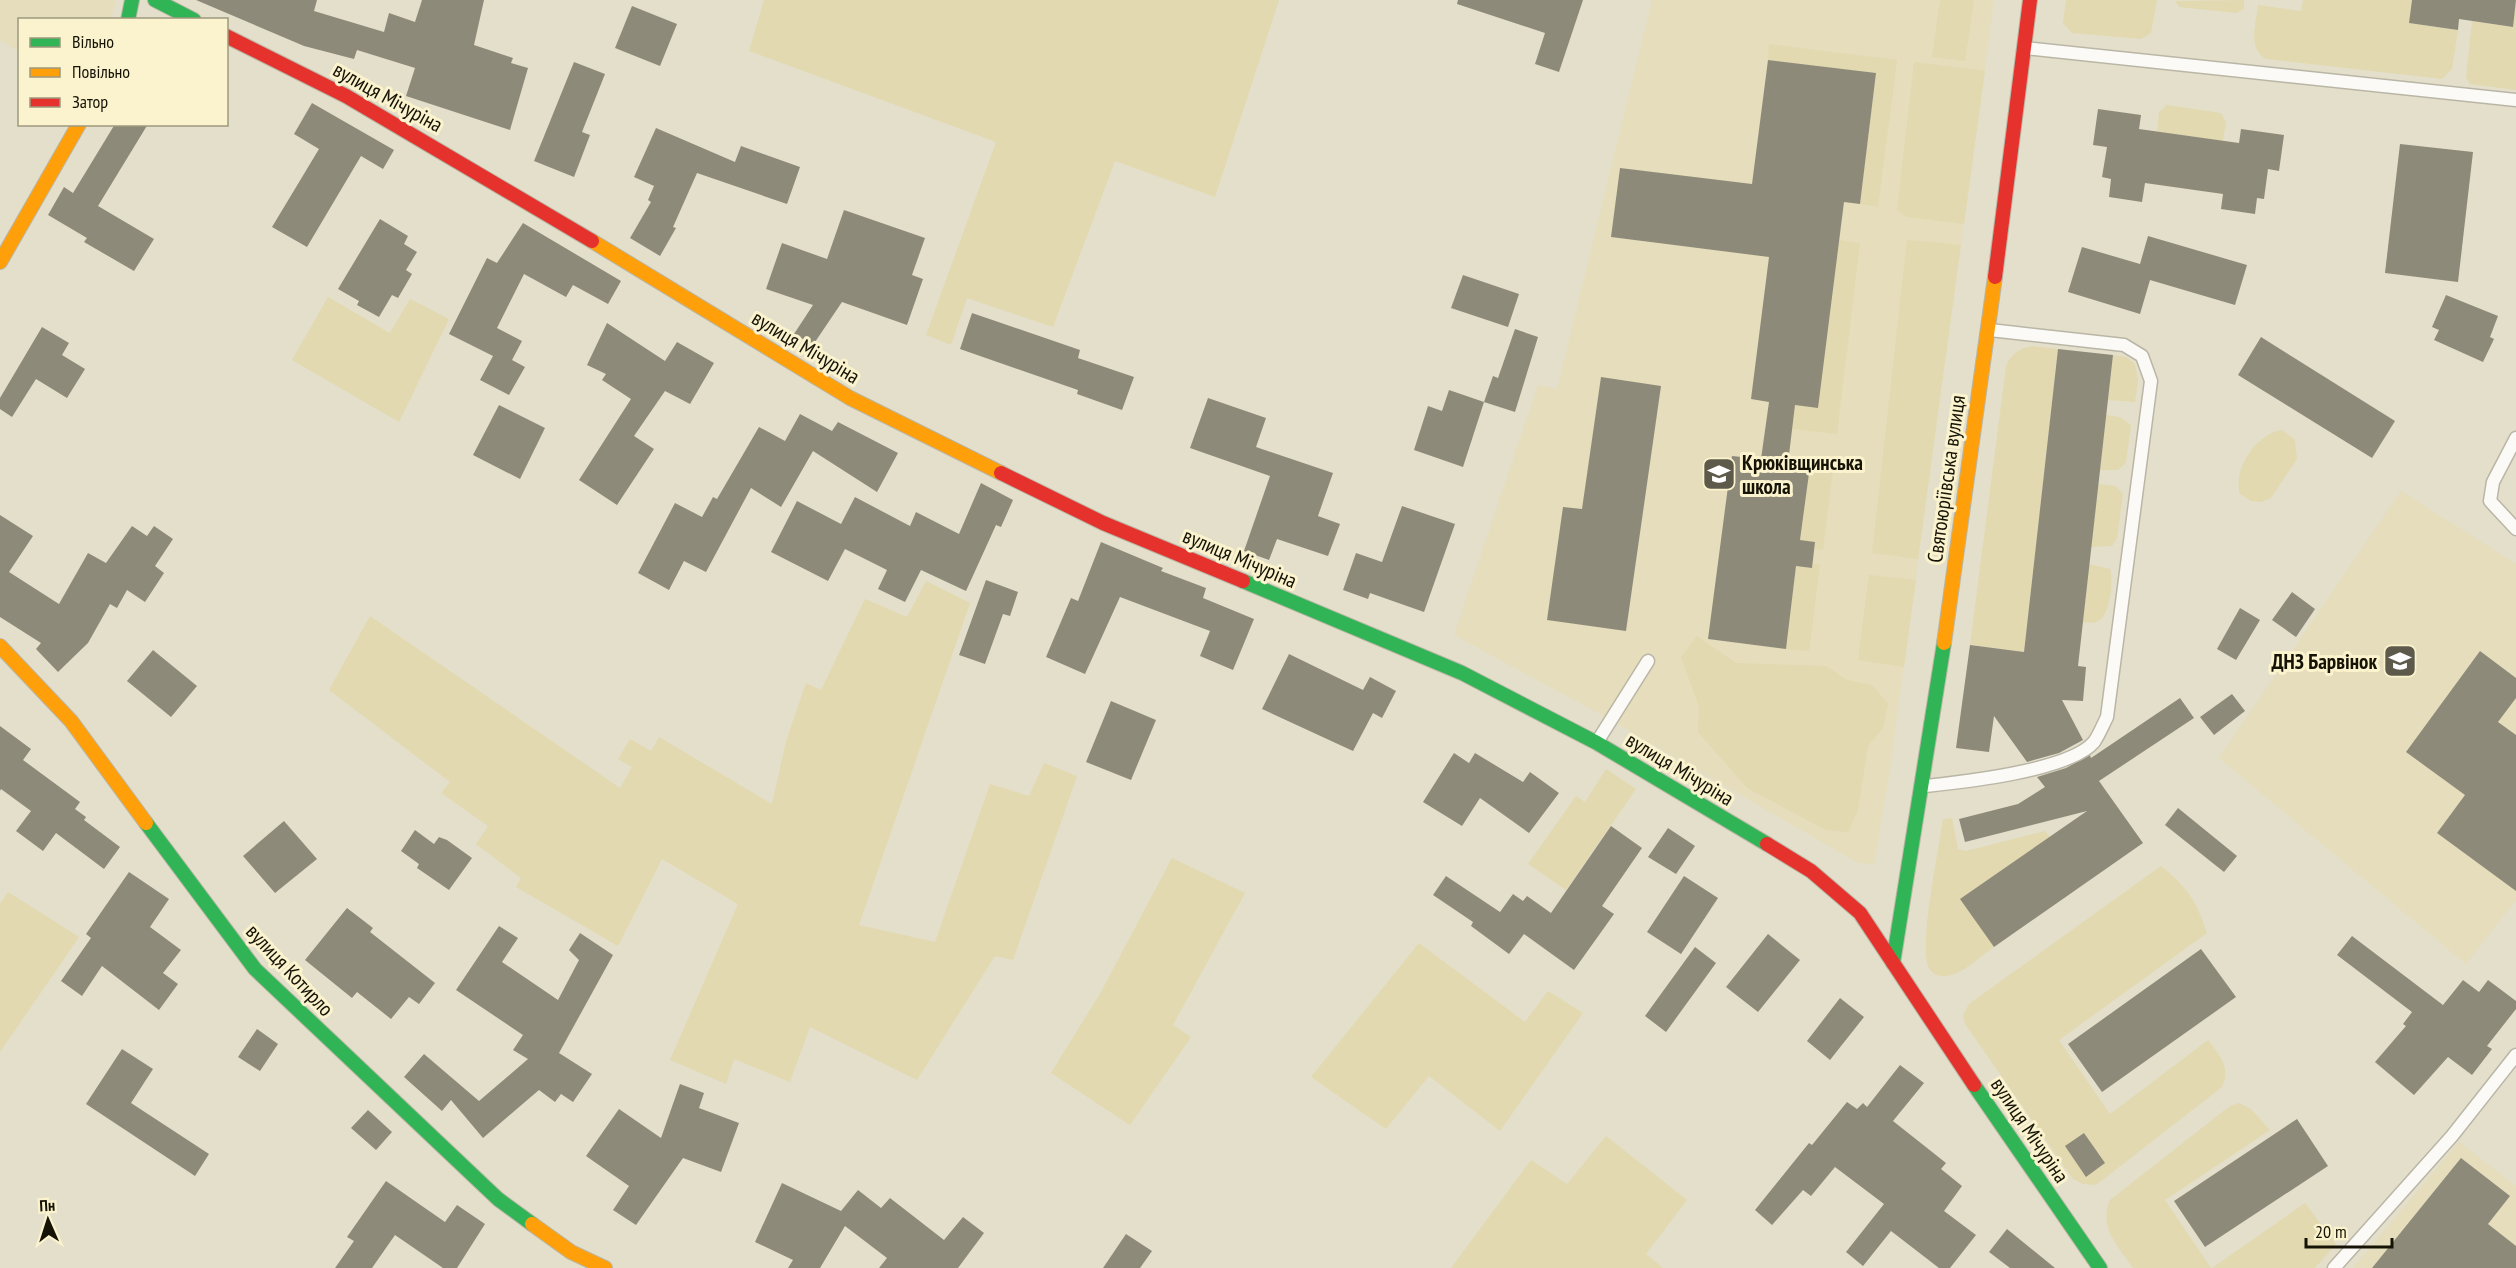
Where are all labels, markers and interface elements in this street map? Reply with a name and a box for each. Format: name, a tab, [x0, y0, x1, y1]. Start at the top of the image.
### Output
legend	[18, 18, 228, 126]
text: Вільно	[72, 30, 114, 53]
street label: вулиця Мічуріна	[329, 56, 447, 138]
text: Повільно	[72, 60, 130, 83]
text: Затор	[72, 90, 108, 113]
street label: вулиця Мічуріна	[747, 304, 865, 390]
street label: Святоюріївська вулиця	[1921, 394, 1971, 564]
place label: Крюківщинська школа	[1742, 449, 1863, 500]
school or university icon: Крюківщинська школа	[1701, 456, 1737, 492]
street label: вулиця Мічуріна	[1179, 522, 1301, 594]
school or university icon: ДНЗ Барвінок	[2382, 643, 2418, 679]
place label: ДНЗ Барвінок	[2271, 648, 2377, 675]
street label: вулиця Мічуріна	[1621, 726, 1739, 812]
street label: вулиця Котирло	[240, 918, 340, 1022]
street label: вулиця Мічуріна	[1985, 1072, 2075, 1188]
north arrow	[18, 1190, 78, 1250]
text: Пн	[39, 1195, 55, 1215]
scale bar	[2306, 1211, 2392, 1249]
text: 20 m	[2315, 1220, 2347, 1243]

